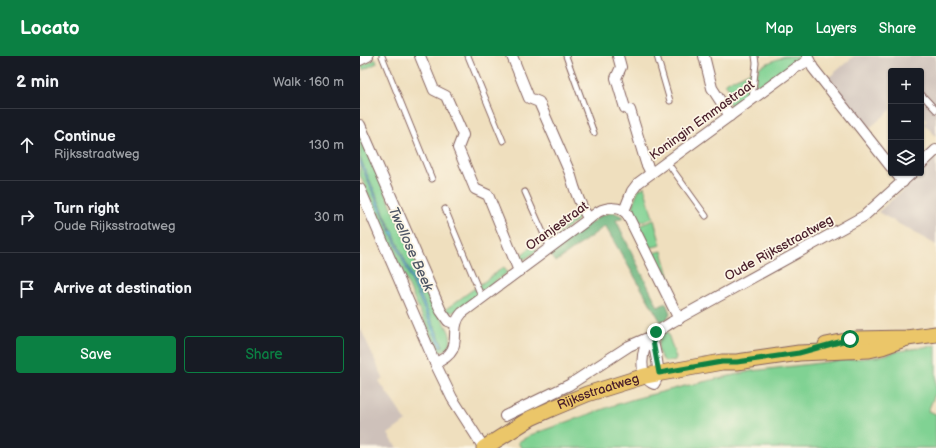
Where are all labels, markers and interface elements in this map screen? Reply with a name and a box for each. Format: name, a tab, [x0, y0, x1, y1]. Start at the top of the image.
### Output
text: Locato	[20, 17, 80, 40]
text: Map	[765, 20, 793, 37]
text: Layers	[815, 20, 857, 37]
text: Share	[879, 20, 916, 37]
map controls	[888, 68, 924, 176]
button: +	[888, 68, 924, 104]
text: 2 min	[16, 72, 59, 92]
text: Walk · 160 m	[273, 74, 344, 90]
street label: Koningin Emmastraat	[646, 77, 758, 163]
button: −	[888, 104, 924, 140]
text: Continue	[54, 127, 116, 146]
icon: ahead	[16, 134, 38, 156]
text: 130 m	[309, 137, 344, 153]
button: layers	[888, 140, 924, 176]
text: Rijksstraatweg	[54, 146, 140, 162]
street label: Oranjestraat	[523, 198, 591, 254]
text: Turn right	[54, 199, 119, 218]
water label: Twellose Beek	[385, 204, 438, 295]
icon: right	[16, 206, 38, 228]
text: 30 m	[314, 209, 344, 225]
street label: Oude Rijksstraatweg	[722, 212, 836, 284]
text: Oude Rijksstraatweg	[54, 218, 175, 234]
icon: arrive	[16, 278, 38, 300]
text: Arrive at destination	[54, 279, 192, 298]
route end	[647, 323, 665, 341]
route start	[841, 330, 859, 348]
button: Save	[16, 336, 176, 373]
button: Share	[184, 336, 344, 373]
street label: Rijksstraatweg	[555, 370, 641, 414]

